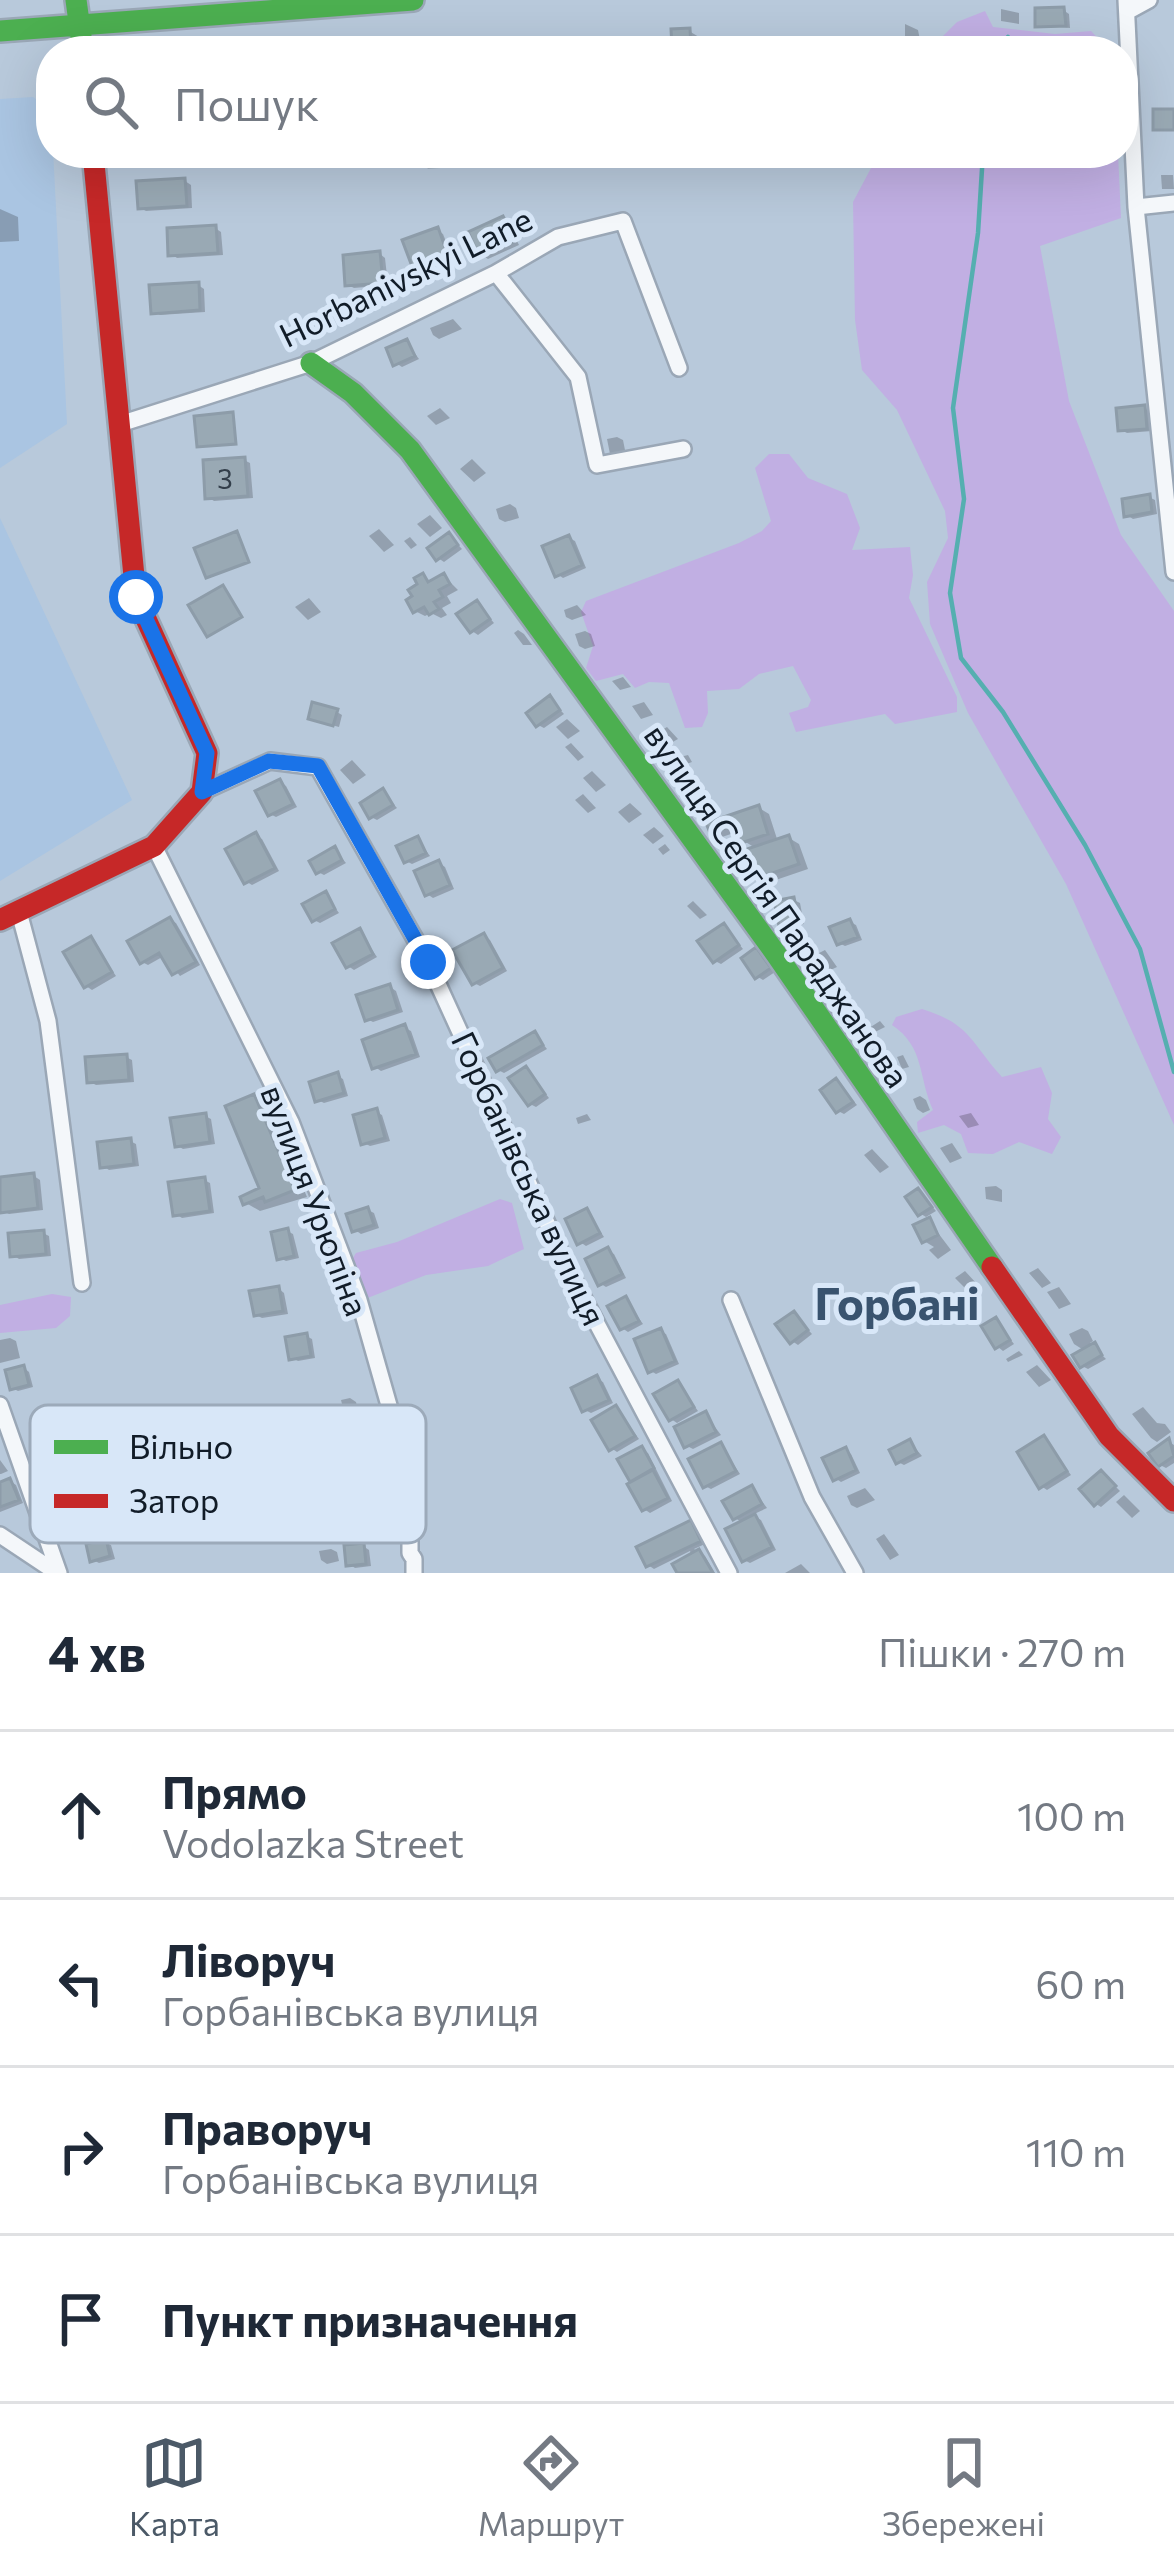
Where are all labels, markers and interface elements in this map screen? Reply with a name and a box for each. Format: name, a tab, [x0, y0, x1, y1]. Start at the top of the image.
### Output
search box	[36, 36, 1138, 168]
icon: search	[78, 69, 144, 135]
text: Пошук	[174, 75, 319, 130]
street label: Horbanivskyi Lane	[272, 197, 538, 355]
house number: 3	[217, 462, 233, 495]
route start	[109, 570, 163, 624]
street label: вулиця Сергія Параджанова	[637, 715, 919, 1095]
route end	[401, 935, 455, 989]
street label: Горбанівська вулиця	[444, 1025, 616, 1331]
street label: вулиця Урюпіна	[253, 1079, 379, 1321]
district label: Горбані	[814, 1274, 980, 1329]
legend	[30, 1405, 426, 1543]
text: Вільно	[129, 1425, 233, 1466]
text: Затор	[129, 1479, 219, 1520]
text: 4 хв	[48, 1620, 146, 1683]
text: Пішки · 270 m	[878, 1627, 1126, 1675]
text: Прямо	[162, 1763, 307, 1818]
icon: ahead	[48, 1782, 114, 1848]
text: 100 m	[1017, 1791, 1126, 1839]
text: Vodolazka Street	[162, 1818, 464, 1866]
text: Ліворуч	[162, 1931, 336, 1986]
icon: left	[48, 1950, 114, 2016]
text: 60 m	[1035, 1959, 1126, 2007]
text: Горбанівська вулиця	[162, 1986, 539, 2034]
text: Праворуч	[162, 2099, 372, 2154]
icon: right	[48, 2118, 114, 2184]
text: 110 m	[1026, 2127, 1126, 2175]
text: Горбанівська вулиця	[162, 2154, 539, 2202]
icon: arrive	[48, 2286, 114, 2352]
text: Пункт призначення	[162, 2291, 578, 2346]
tab: Карта	[129, 2430, 220, 2543]
tab: Маршрут	[478, 2430, 624, 2543]
tab: Збережені	[882, 2430, 1045, 2543]

